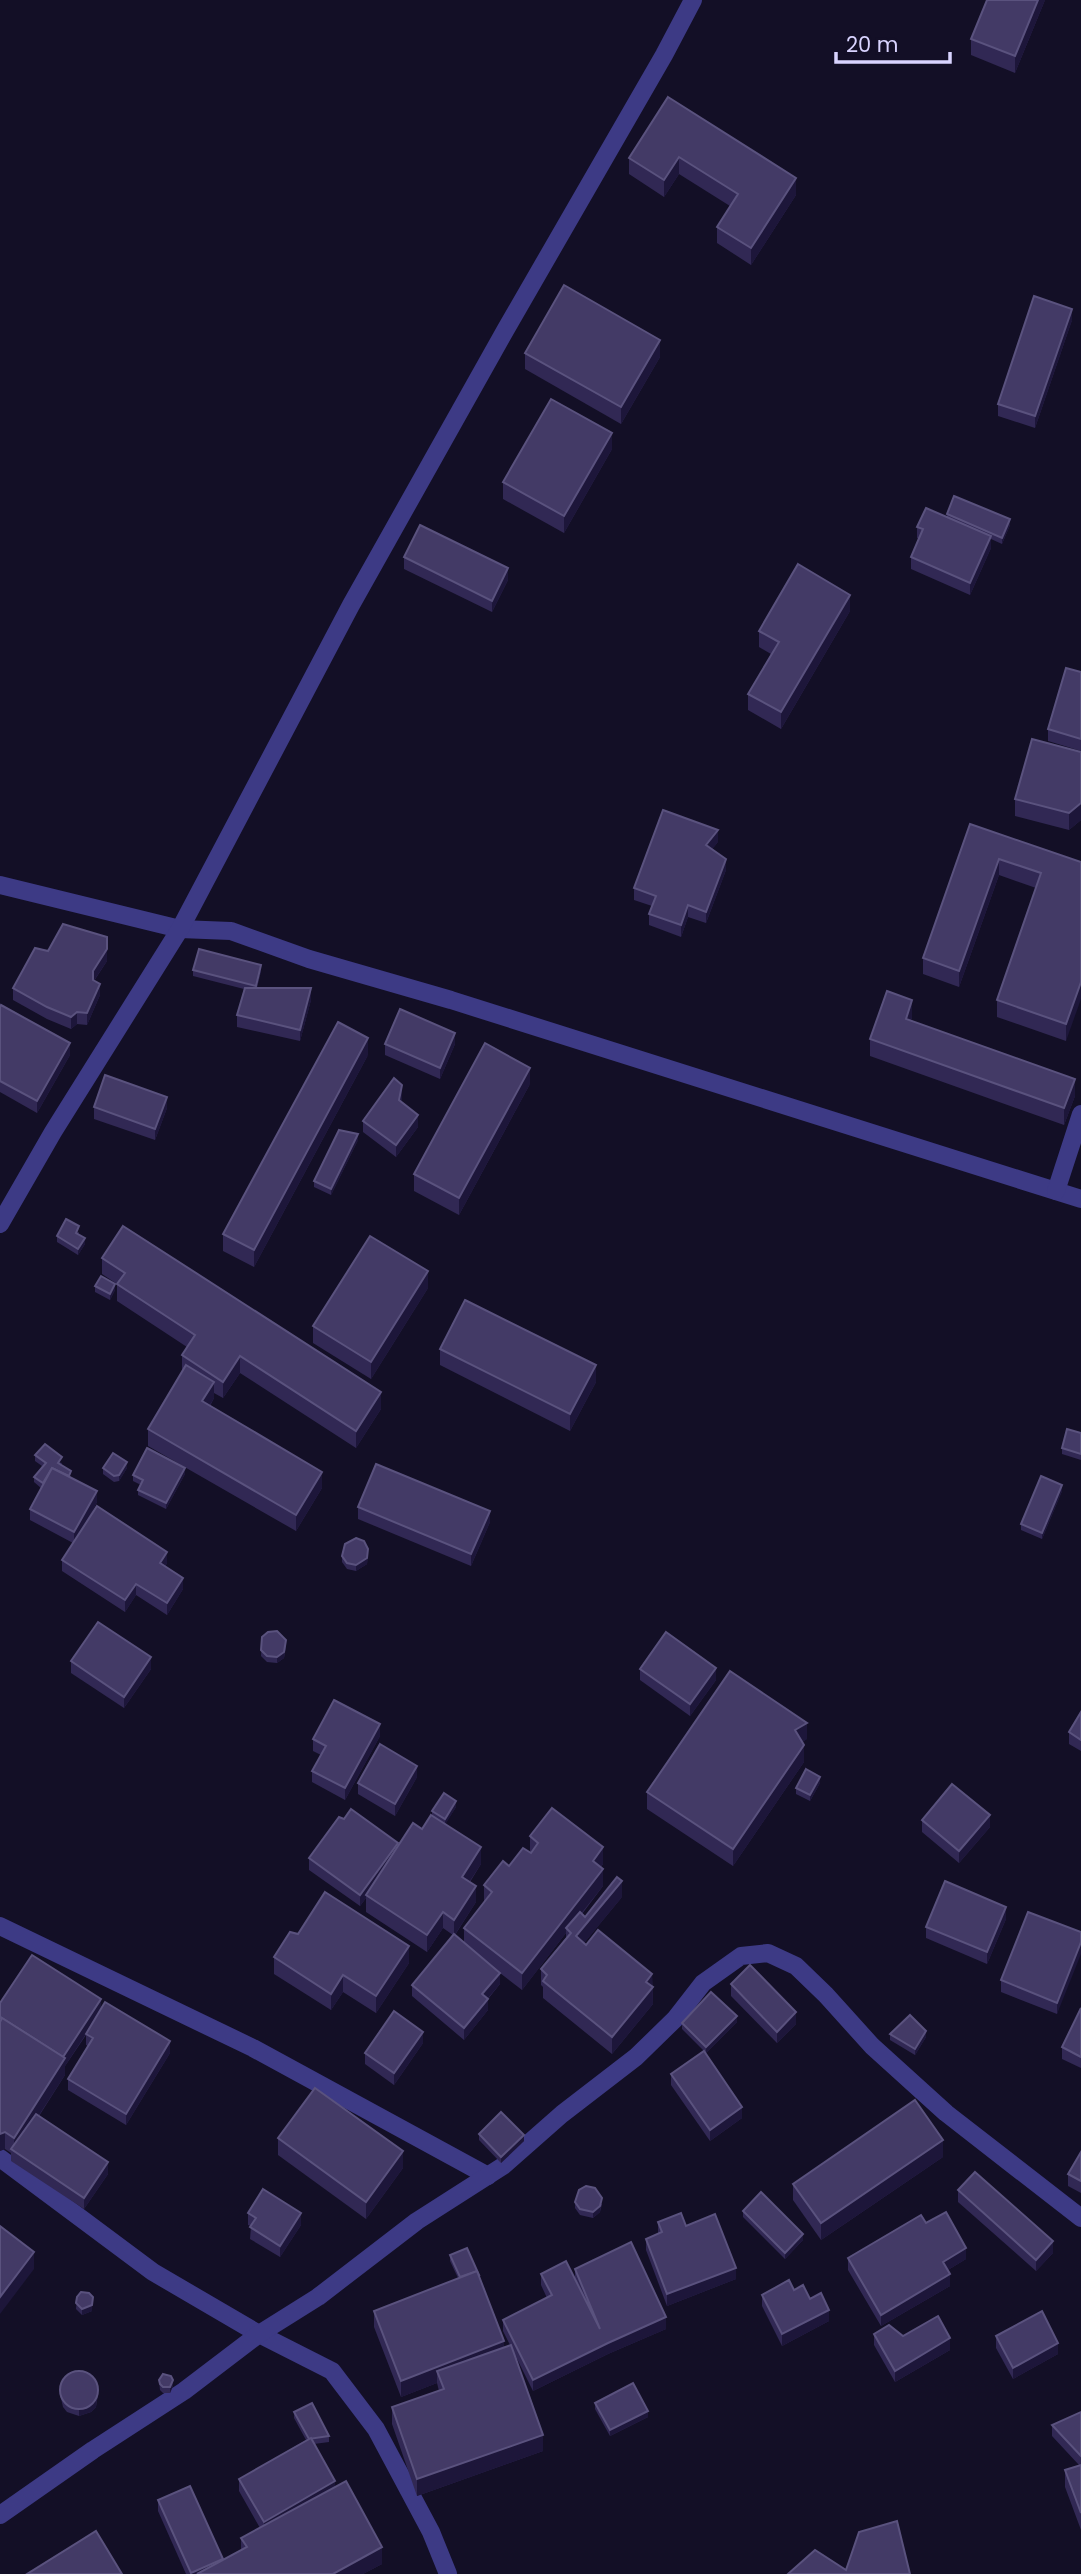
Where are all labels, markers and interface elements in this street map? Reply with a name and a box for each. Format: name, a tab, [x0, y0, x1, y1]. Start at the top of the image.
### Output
scale bar	[836, 21, 950, 65]
text: 20 m	[846, 30, 899, 59]

